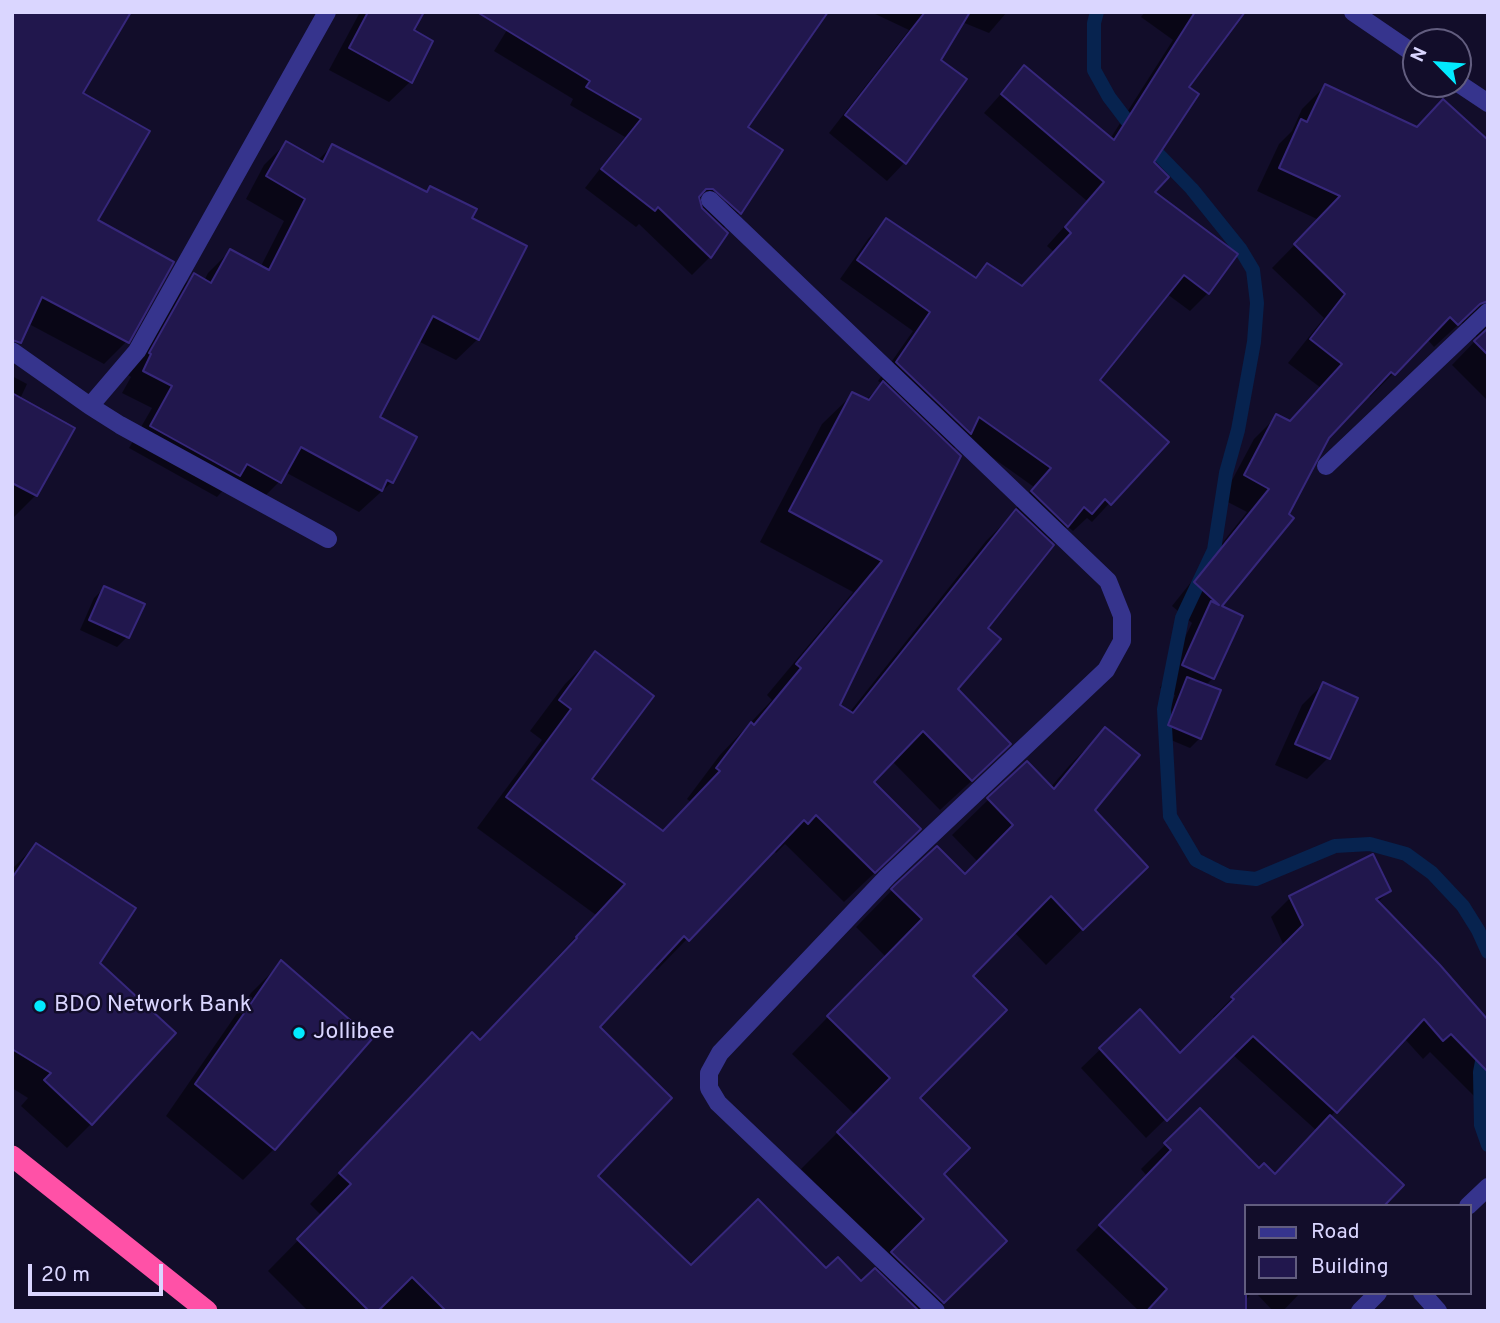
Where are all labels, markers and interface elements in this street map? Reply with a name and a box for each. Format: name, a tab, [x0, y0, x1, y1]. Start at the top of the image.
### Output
north arrow	[1402, 28, 1472, 98]
text: N	[1406, 44, 1434, 66]
place label: BDO Network Bank	[54, 992, 252, 1020]
marker: BDO Network Bank	[32, 998, 48, 1014]
place label: Jollibee	[313, 1019, 395, 1047]
marker: Jollibee	[291, 1025, 307, 1041]
legend	[1244, 1204, 1472, 1295]
text: Road	[1311, 1219, 1360, 1246]
scale bar	[32, 1250, 166, 1294]
text: Building	[1311, 1254, 1389, 1281]
text: 20 m	[41, 1262, 90, 1289]

